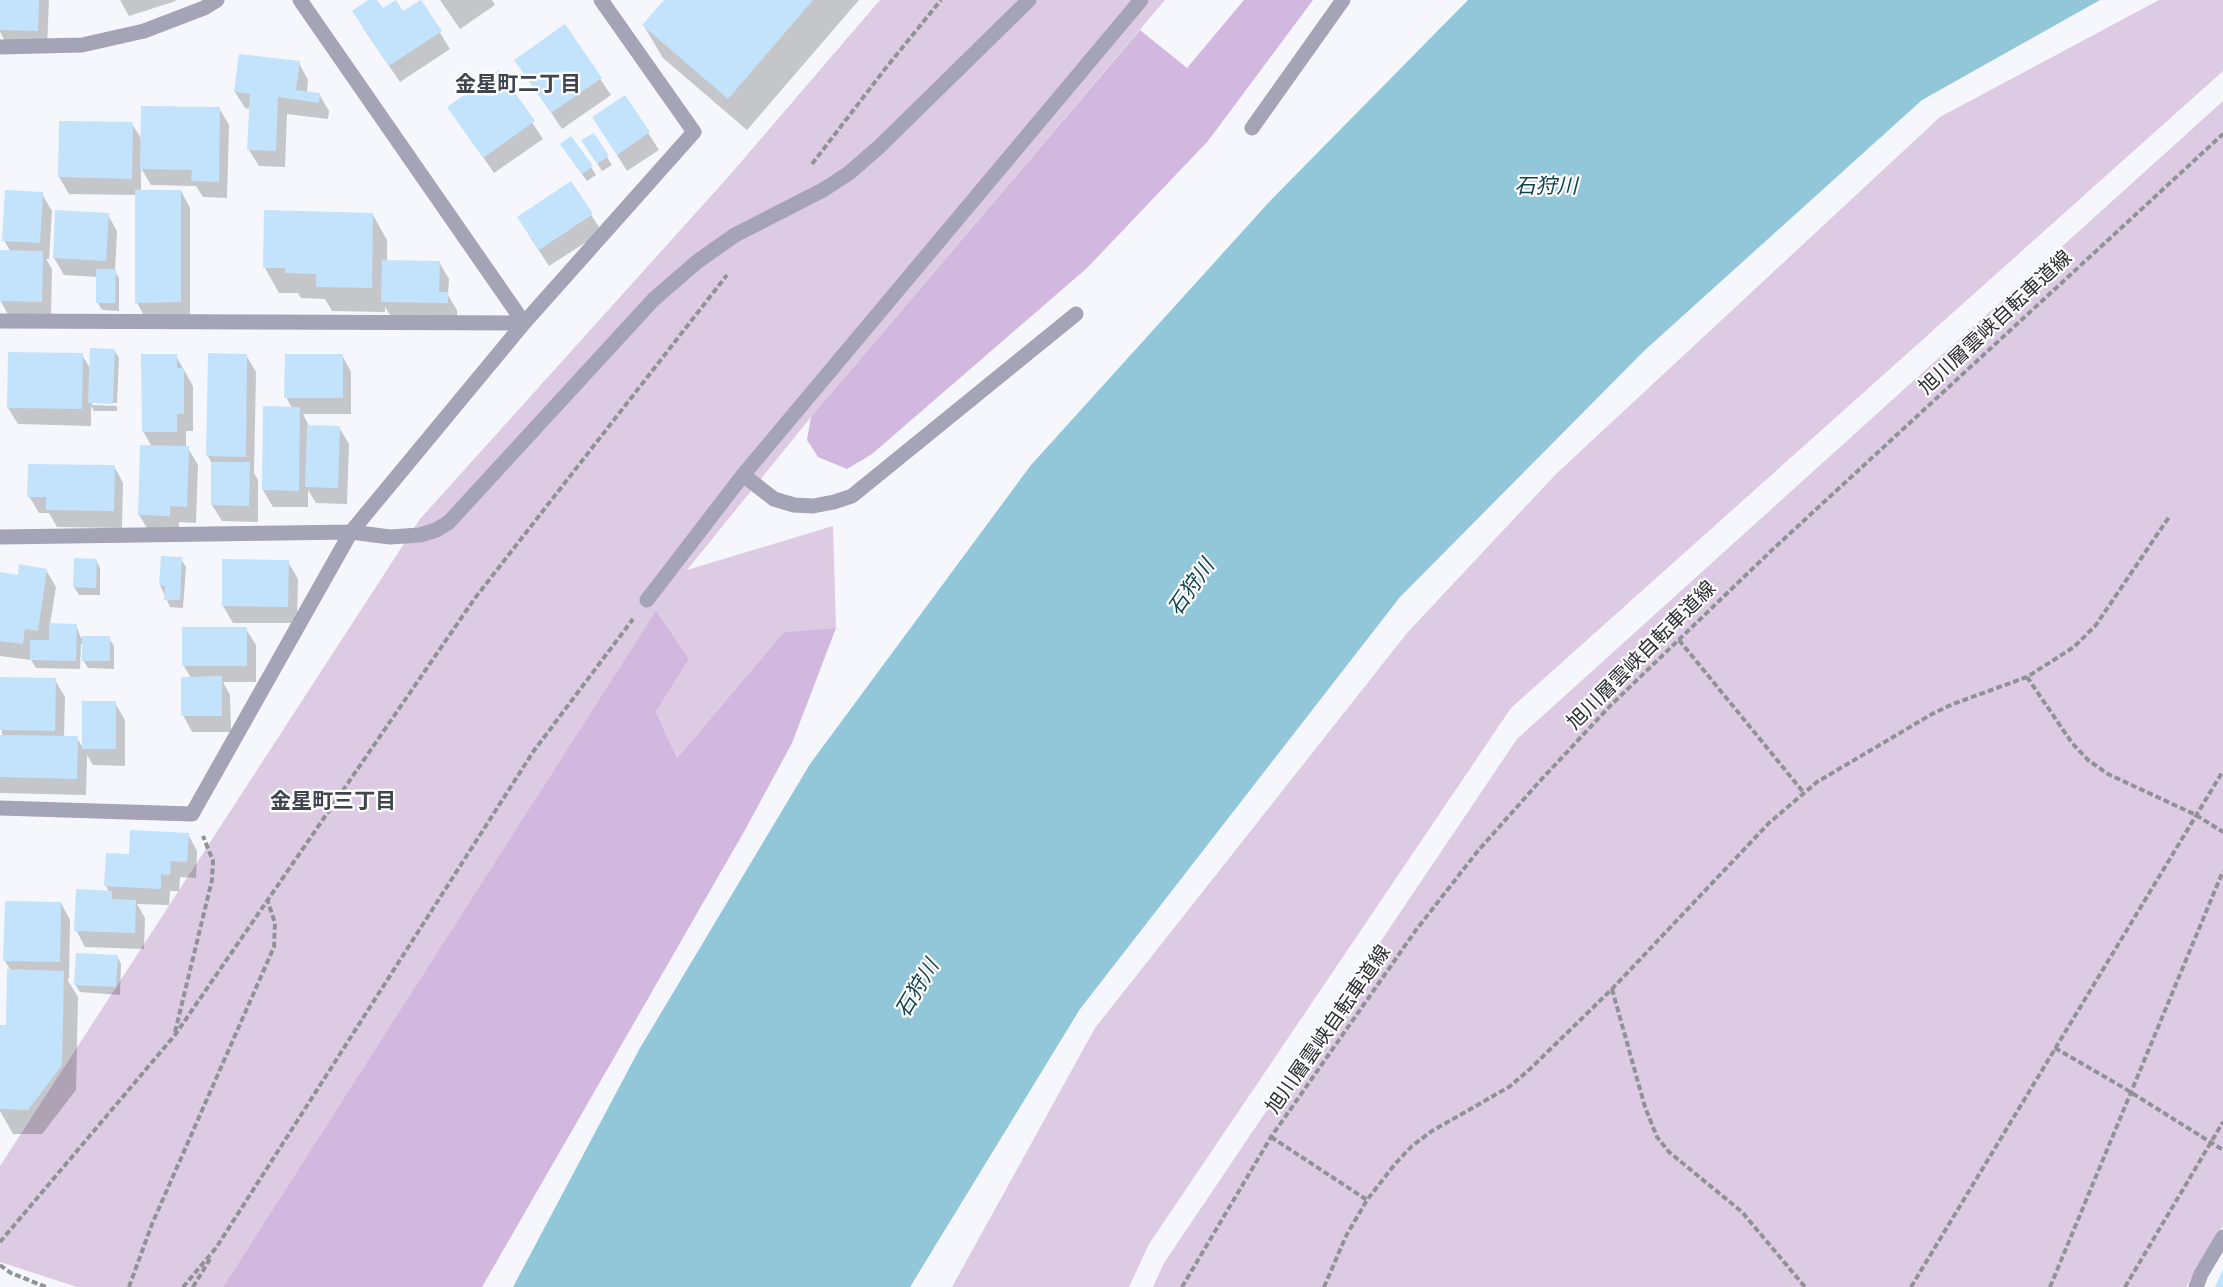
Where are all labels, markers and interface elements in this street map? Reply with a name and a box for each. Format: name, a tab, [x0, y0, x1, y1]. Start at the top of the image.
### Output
district label: 金星町二丁目	[455, 72, 581, 98]
water label: 石狩川	[1515, 174, 1577, 200]
street label: 旭川層雲峡自転車道線	[1915, 246, 2077, 400]
water label: 石狩川	[1164, 555, 1220, 621]
street label: 旭川層雲峡自転車道線	[1563, 577, 1721, 735]
district label: 金星町三丁目	[270, 789, 396, 815]
street label: 旭川層雲峡自転車道線	[1262, 941, 1396, 1119]
water label: 石狩川	[891, 956, 945, 1022]

